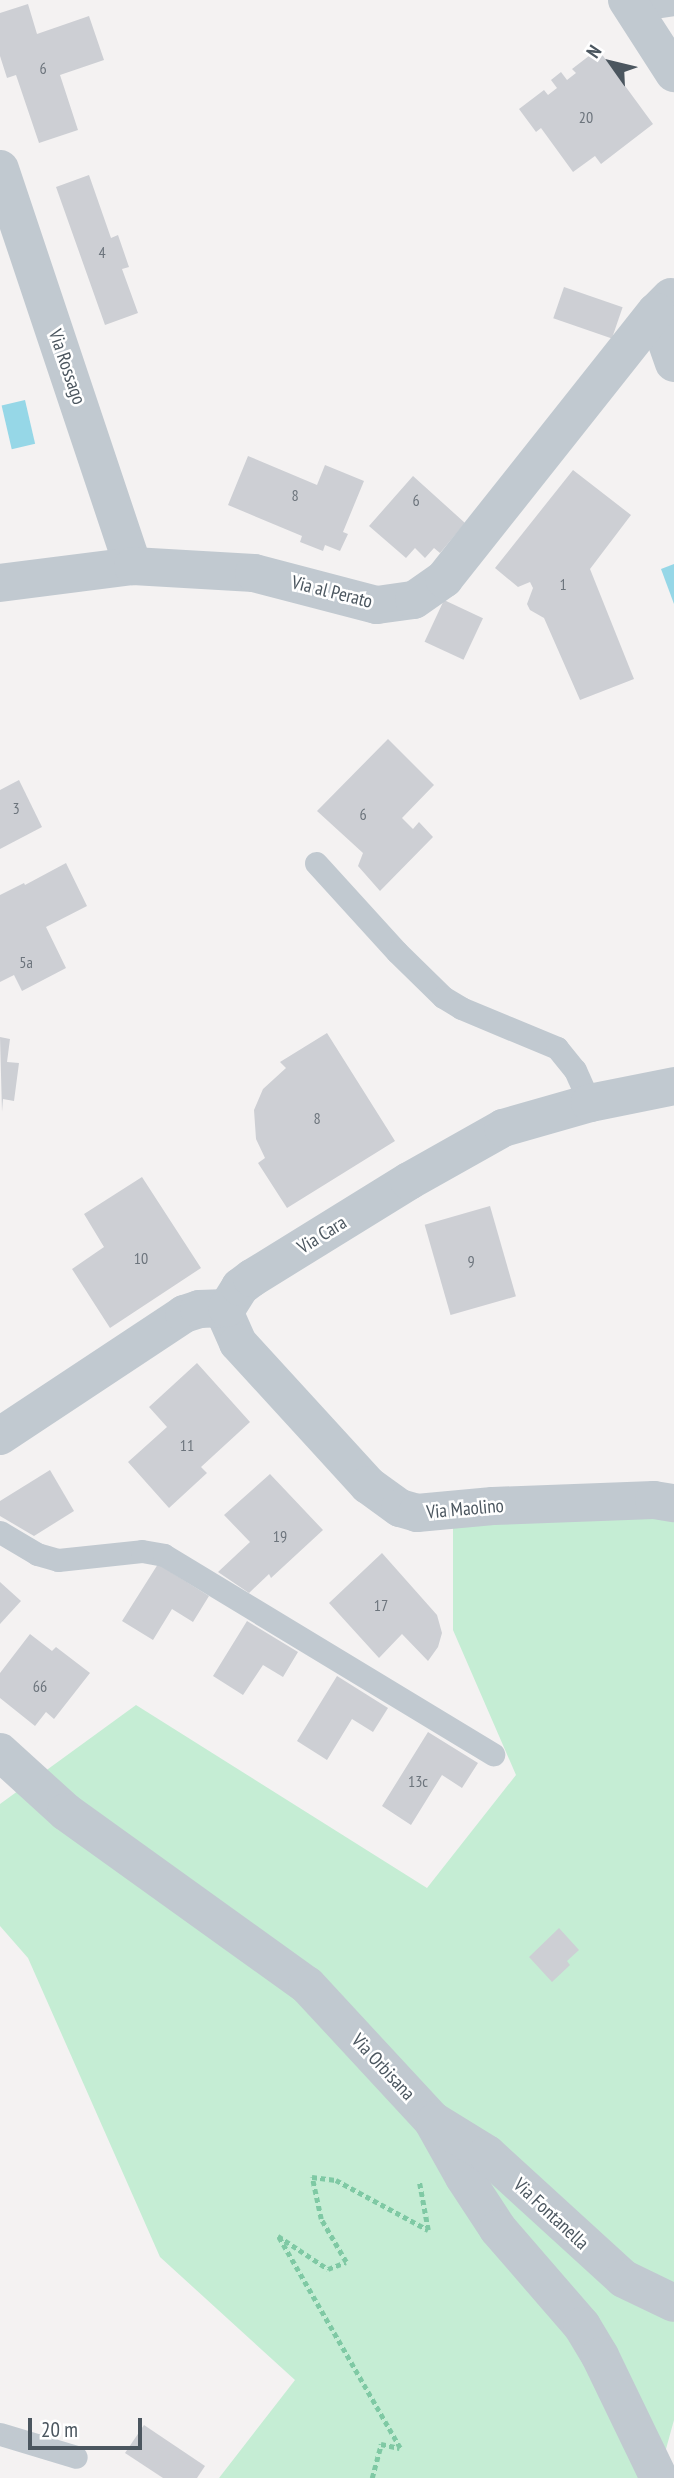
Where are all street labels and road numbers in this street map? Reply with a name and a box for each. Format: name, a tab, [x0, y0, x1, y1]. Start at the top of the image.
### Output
street label: Via Rossago	[44, 326, 90, 408]
street label: Via al Perato	[289, 571, 375, 613]
street label: Via Cara	[293, 1211, 351, 1259]
street label: Via Maolino	[425, 1494, 505, 1524]
street label: Via Orbisana	[347, 2029, 419, 2105]
street label: Via Fontanella	[509, 2173, 593, 2255]

